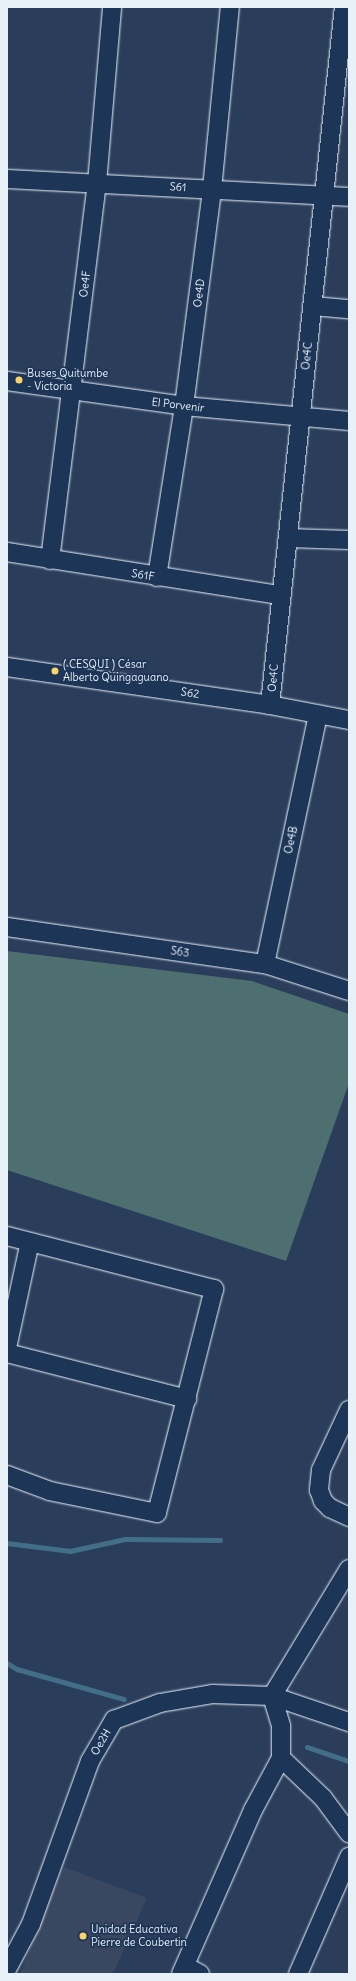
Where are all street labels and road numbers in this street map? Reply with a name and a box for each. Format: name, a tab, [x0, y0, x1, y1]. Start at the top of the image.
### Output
street label: S61	[169, 180, 187, 194]
street label: Oe4F	[77, 270, 93, 298]
street label: Oe4D	[191, 278, 207, 308]
street label: Oe4C	[299, 341, 315, 371]
street label: El Porvenir	[151, 395, 205, 415]
street label: S61F	[131, 567, 155, 583]
street label: Oe4C	[265, 663, 281, 693]
street label: S62	[180, 685, 200, 701]
street label: Oe4B	[282, 825, 300, 855]
street label: S63	[170, 944, 190, 960]
street label: Oe2H	[88, 1726, 114, 1758]

